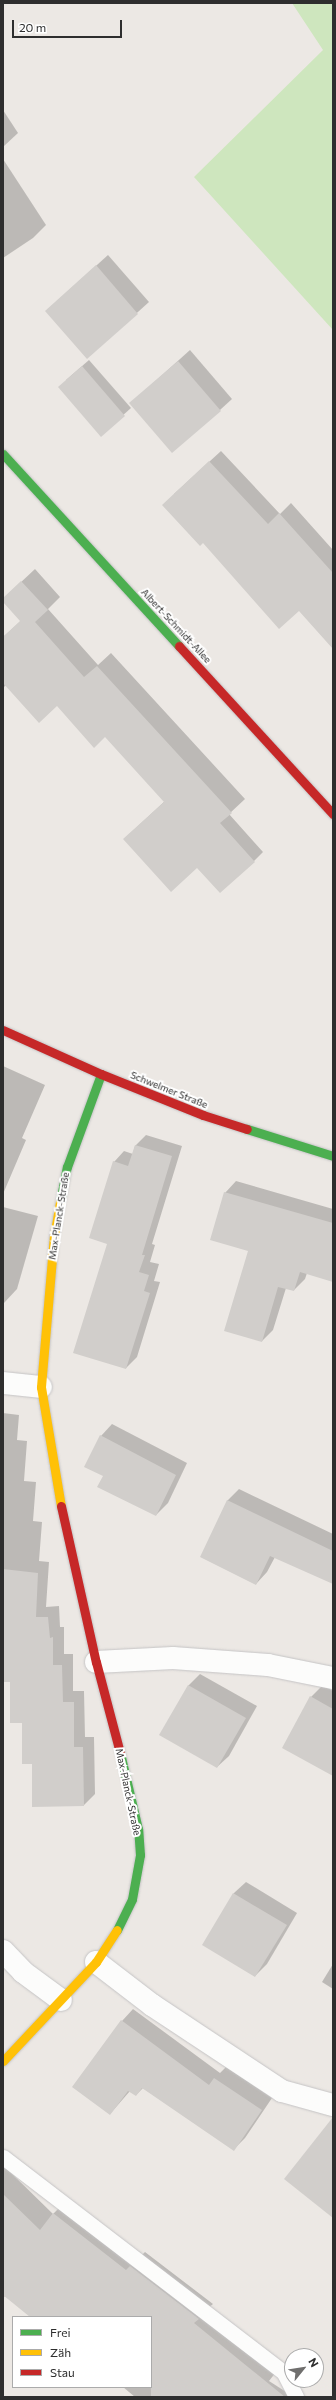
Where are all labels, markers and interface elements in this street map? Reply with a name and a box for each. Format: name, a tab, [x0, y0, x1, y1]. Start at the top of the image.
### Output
scale bar	[14, 12, 124, 38]
text: 20 m	[19, 20, 46, 34]
street label: Albert-Schmidt-Allee	[138, 586, 214, 666]
street label: Schwelmer Straße	[129, 1069, 209, 1111]
street label: Max-Planck-Straße	[46, 1171, 72, 1261]
street label: Max-Planck-Straße	[113, 1747, 143, 1837]
legend	[12, 2316, 152, 2388]
text: Frei	[50, 2325, 71, 2339]
text: Zäh	[50, 2345, 71, 2359]
north arrow	[284, 2348, 324, 2388]
text: N	[306, 2355, 322, 2369]
text: Stau	[50, 2365, 75, 2379]

